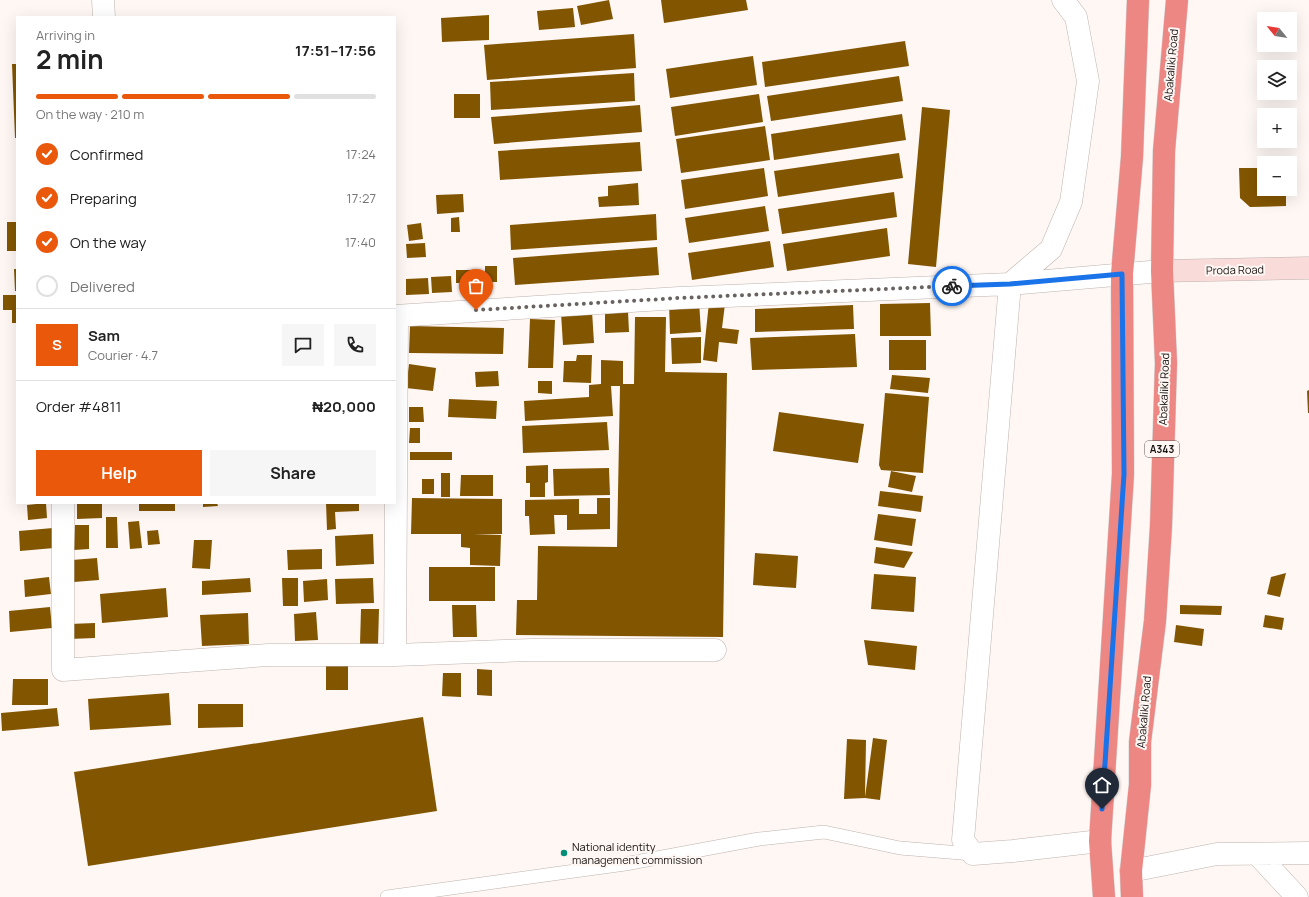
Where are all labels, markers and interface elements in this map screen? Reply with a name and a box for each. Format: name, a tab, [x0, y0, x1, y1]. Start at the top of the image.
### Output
north arrow	[1257, 12, 1297, 52]
map controls	[1257, 12, 1297, 196]
text: Arriving in	[36, 26, 95, 44]
street label: Abakaliki Road	[1160, 28, 1181, 102]
text: 17:51–17:56	[295, 40, 376, 61]
text: 2 min	[36, 41, 104, 77]
button: layers	[1257, 60, 1297, 100]
text: On the way · 210 m	[36, 105, 144, 123]
button: +	[1257, 108, 1297, 148]
icon: check	[36, 143, 58, 165]
text: Confirmed	[70, 144, 143, 165]
text: 17:24	[346, 145, 376, 163]
button: −	[1257, 156, 1297, 196]
icon: check	[36, 187, 58, 209]
text: Preparing	[70, 188, 137, 209]
text: 17:27	[347, 189, 376, 207]
icon: check	[36, 231, 58, 253]
text: On the way	[70, 232, 146, 253]
text: 17:40	[345, 233, 376, 251]
street label: Proda Road	[1206, 261, 1264, 278]
courier	[932, 266, 972, 306]
pin	[459, 269, 493, 310]
icon: bag	[465, 275, 487, 297]
icon: bike	[941, 275, 963, 297]
text: Delivered	[70, 276, 135, 297]
button: chat	[282, 324, 324, 366]
button: phone	[334, 324, 376, 366]
text: Sam	[88, 325, 120, 346]
text: S	[52, 334, 62, 355]
text: Courier · 4.7	[88, 346, 158, 364]
street label: Abakaliki Road	[1155, 352, 1172, 426]
text: Order #4811	[36, 396, 121, 417]
text: ₦20,000	[312, 396, 376, 417]
road number: A343	[1145, 441, 1179, 457]
button: Help	[36, 450, 202, 496]
button: Share	[210, 450, 376, 496]
street label: Abakaliki Road	[1133, 675, 1154, 749]
pin	[1085, 768, 1119, 809]
icon: home	[1091, 774, 1113, 796]
place label: National identity management commission	[572, 839, 702, 867]
marker: National identity management commission	[559, 848, 569, 858]

